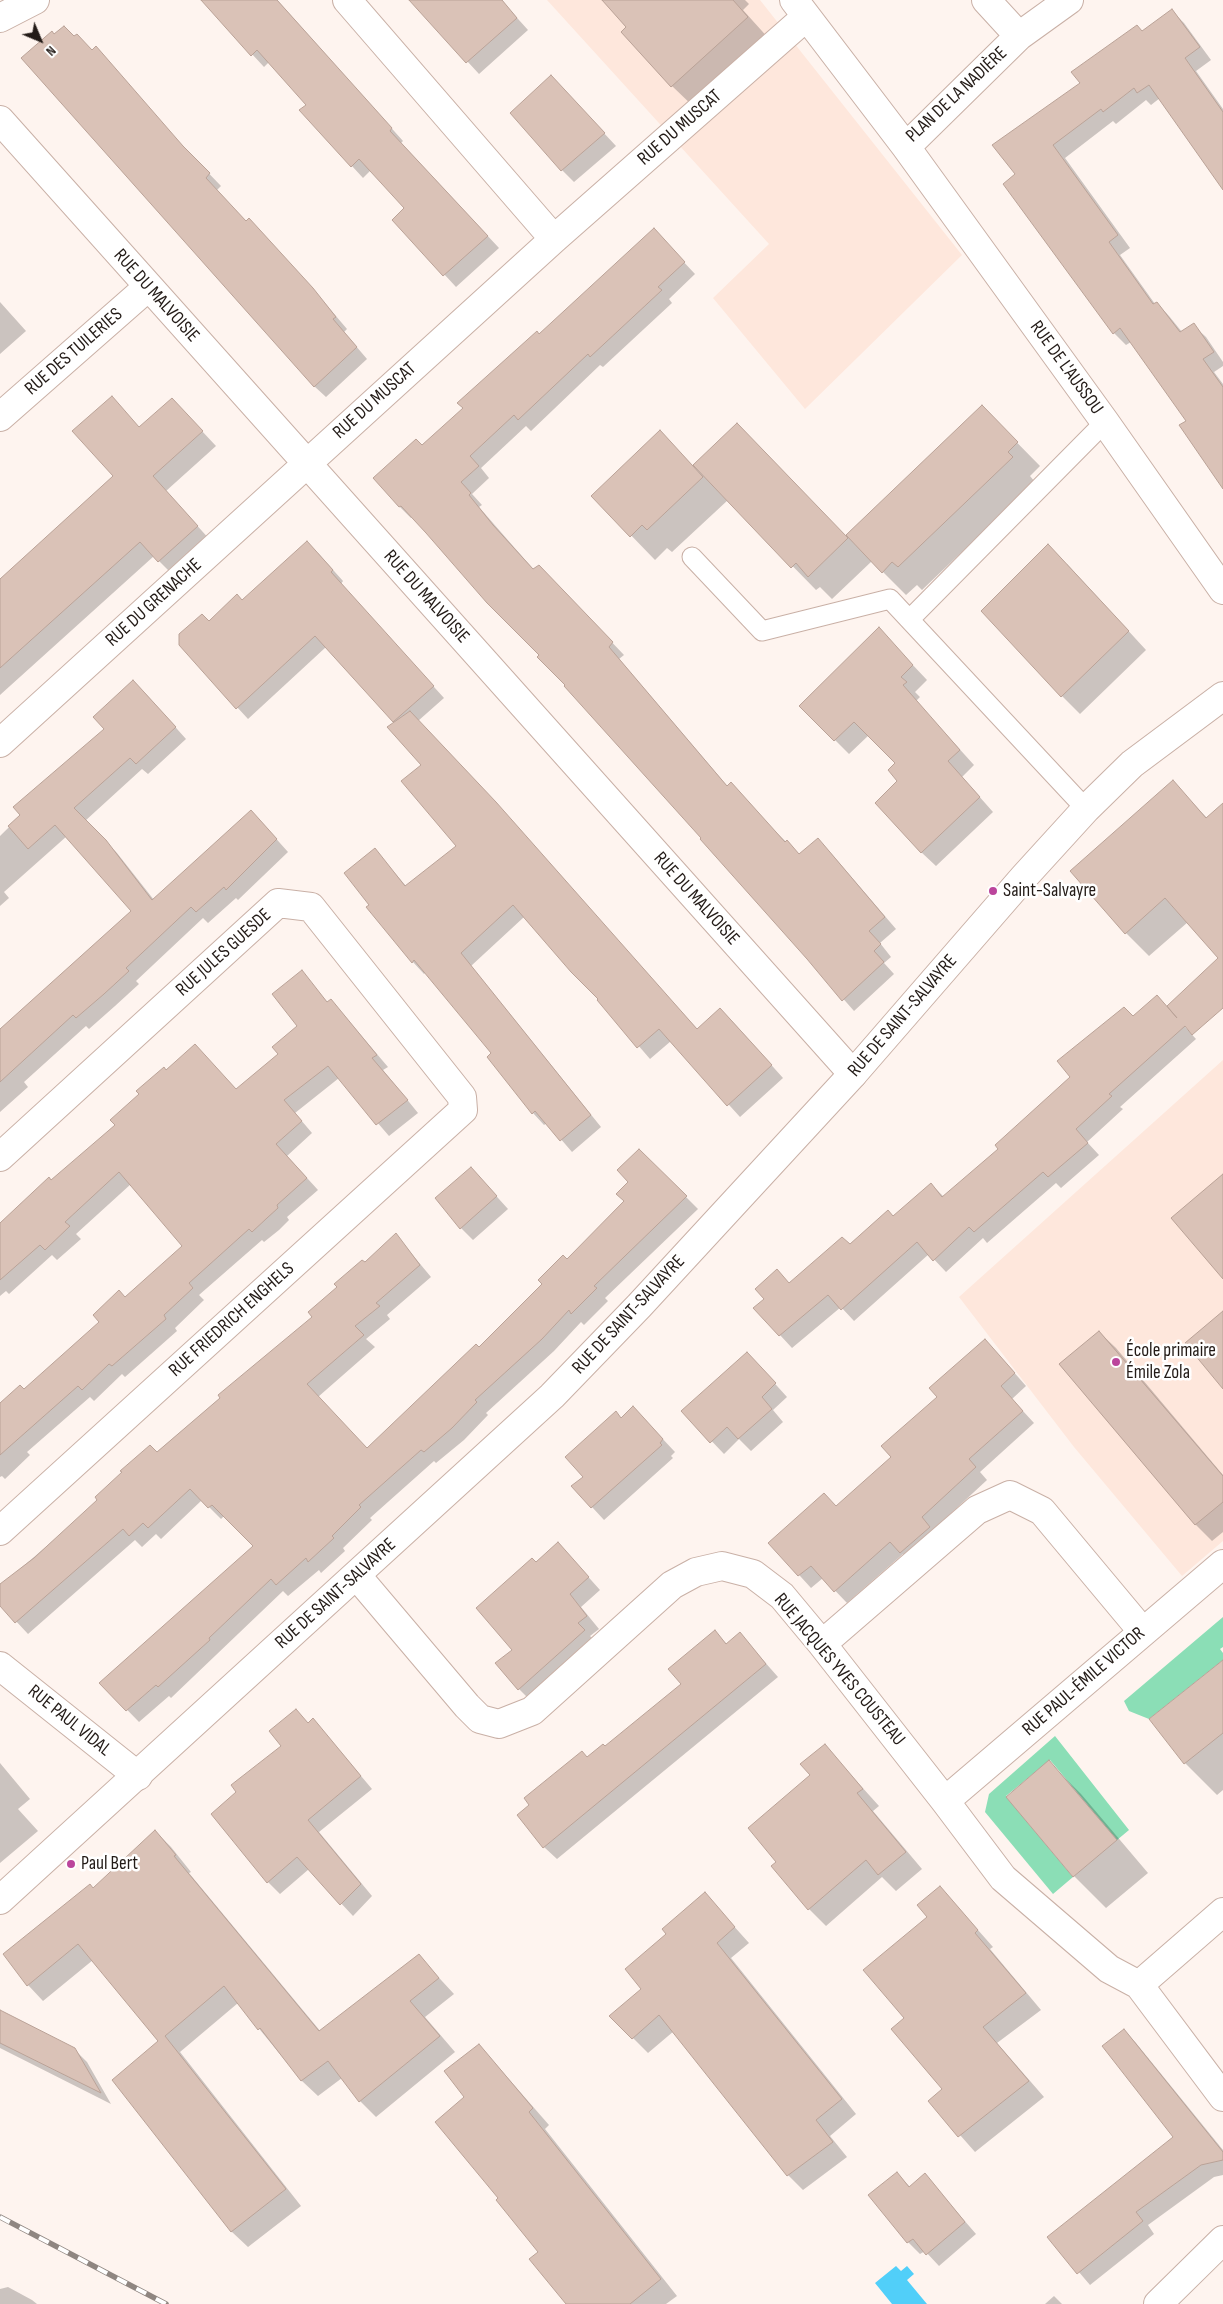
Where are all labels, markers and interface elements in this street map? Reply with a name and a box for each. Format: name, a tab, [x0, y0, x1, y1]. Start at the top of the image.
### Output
north arrow	[15, 15, 65, 65]
text: N	[42, 42, 60, 60]
street label: PLAN DE LA NADIÈRE	[902, 42, 1012, 148]
street label: RUE DU MUSCAT	[633, 85, 727, 171]
street label: RUE DU MALVOISIE	[108, 245, 204, 347]
street label: RUE DES TUILERIES	[21, 303, 127, 401]
street label: RUE DE L'AUSSOU	[1024, 317, 1108, 419]
street label: RUE DU MUSCAT	[329, 358, 421, 444]
street label: RUE DU MALVOISIE	[378, 546, 474, 648]
street label: RUE DU GRENACHE	[101, 554, 207, 652]
street label: RUE DU MALVOISIE	[648, 848, 744, 950]
place label: Saint-Salvayre	[1003, 880, 1096, 902]
marker: Saint-Salvayre	[987, 885, 999, 897]
street label: RUE JULES GUESDE	[172, 904, 276, 1002]
street label: RUE DE SAINT-SALVAYRE	[844, 950, 962, 1082]
street label: RUE DE SAINT-SALVAYRE	[568, 1251, 690, 1379]
street label: RUE FRIEDRICH ENGHELS	[165, 1258, 299, 1382]
place label: École primaire Émile Zola	[1126, 1340, 1216, 1384]
marker: École primaire Émile Zola	[1110, 1356, 1122, 1368]
street label: RUE DE SAINT-SALVAYRE	[271, 1534, 401, 1654]
street label: RUE JACQUES YVES COUSTEAU	[769, 1589, 909, 1751]
street label: RUE PAUL-ÉMILE VICTOR	[1018, 1623, 1150, 1741]
street label: RUE PAUL VIDAL	[23, 1680, 115, 1762]
place label: Paul Bert	[81, 1853, 138, 1875]
marker: Paul Bert	[65, 1858, 77, 1870]

